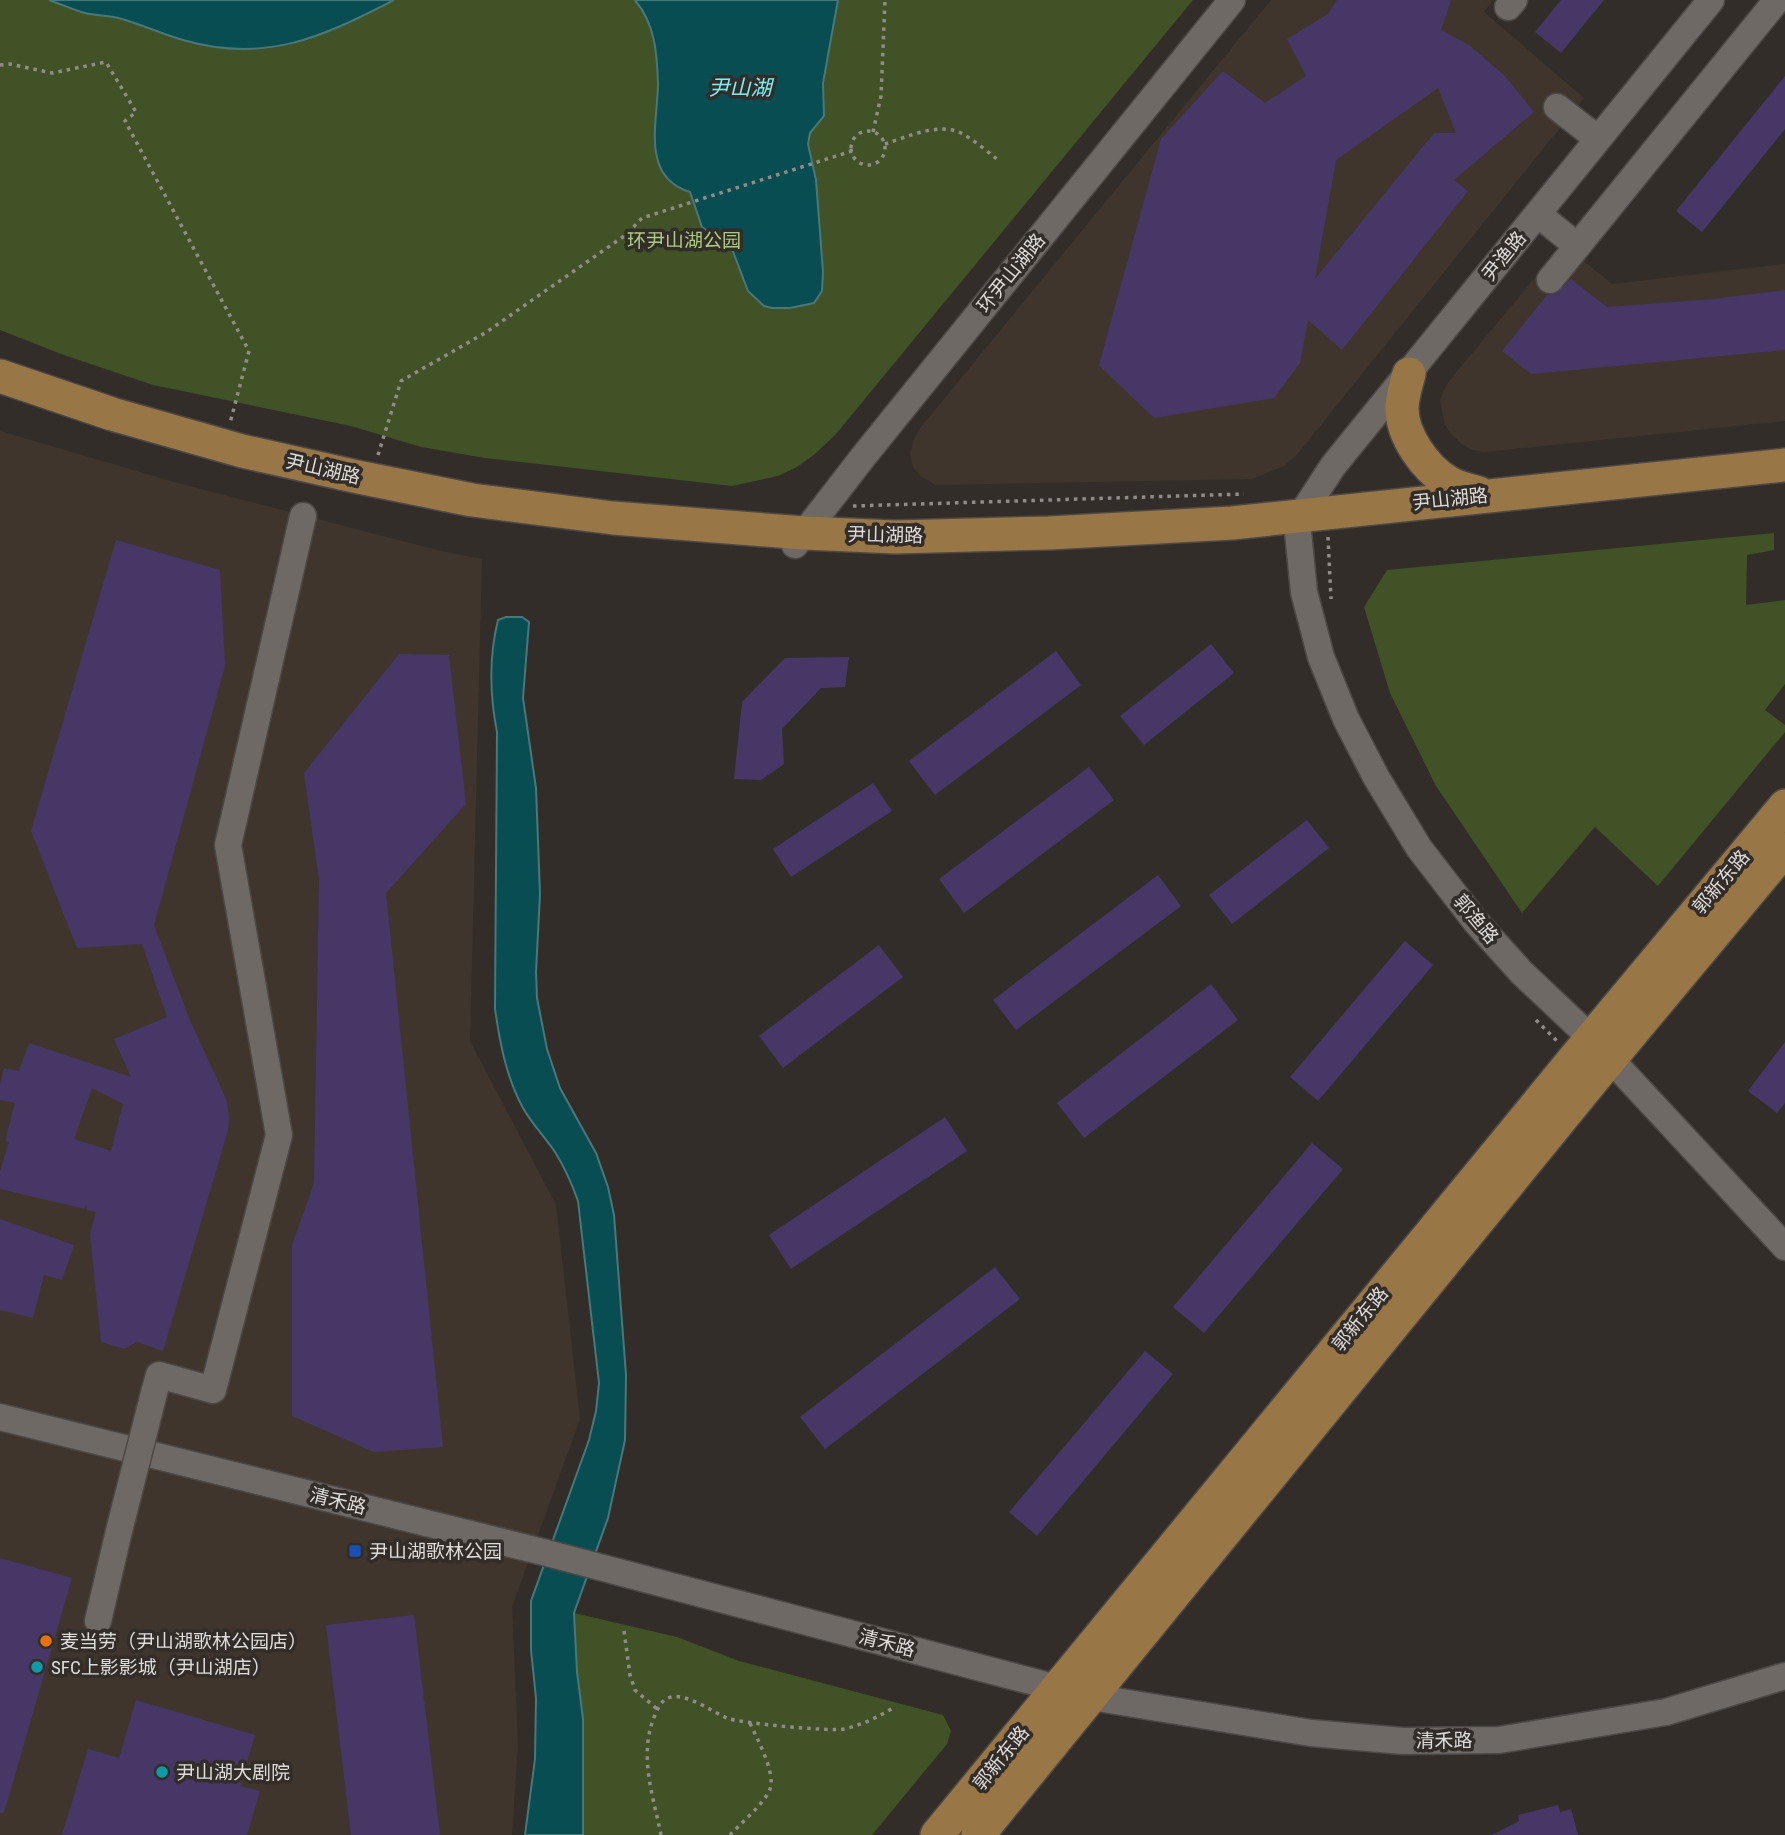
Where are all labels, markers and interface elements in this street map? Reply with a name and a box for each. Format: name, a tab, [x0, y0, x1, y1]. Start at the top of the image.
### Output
water label: 尹山湖	[709, 76, 774, 100]
street label: 尹渔路	[1477, 227, 1531, 285]
park label: 环尹山湖公园	[627, 229, 741, 252]
street label: 环尹山湖路	[972, 229, 1050, 317]
street label: 尹山湖路	[283, 449, 363, 489]
street label: 尹山湖路	[1411, 484, 1489, 514]
street label: 尹山湖路	[847, 523, 923, 547]
street label: 郭新东路	[1688, 845, 1754, 919]
street label: 郭渔路	[1449, 890, 1503, 948]
street label: 郭新东路	[1327, 1282, 1393, 1356]
street label: 清禾路	[308, 1483, 368, 1519]
place label: 尹山湖歌林公园	[369, 1540, 502, 1563]
marker: 尹山湖歌林公园	[347, 1543, 363, 1559]
street label: 清禾路	[856, 1625, 918, 1661]
place label: 麦当劳（尹山湖歌林公园店）	[60, 1630, 307, 1653]
marker: 麦当劳（尹山湖歌林公园店）	[38, 1633, 54, 1649]
place label: SFC上影影城（尹山湖店）	[51, 1656, 271, 1679]
marker: SFC上影影城（尹山湖店）	[29, 1659, 45, 1675]
street label: 郭新东路	[968, 1721, 1034, 1795]
street label: 清禾路	[1415, 1729, 1473, 1752]
place label: 尹山湖大剧院	[176, 1761, 290, 1784]
marker: 尹山湖大剧院	[154, 1764, 170, 1780]

